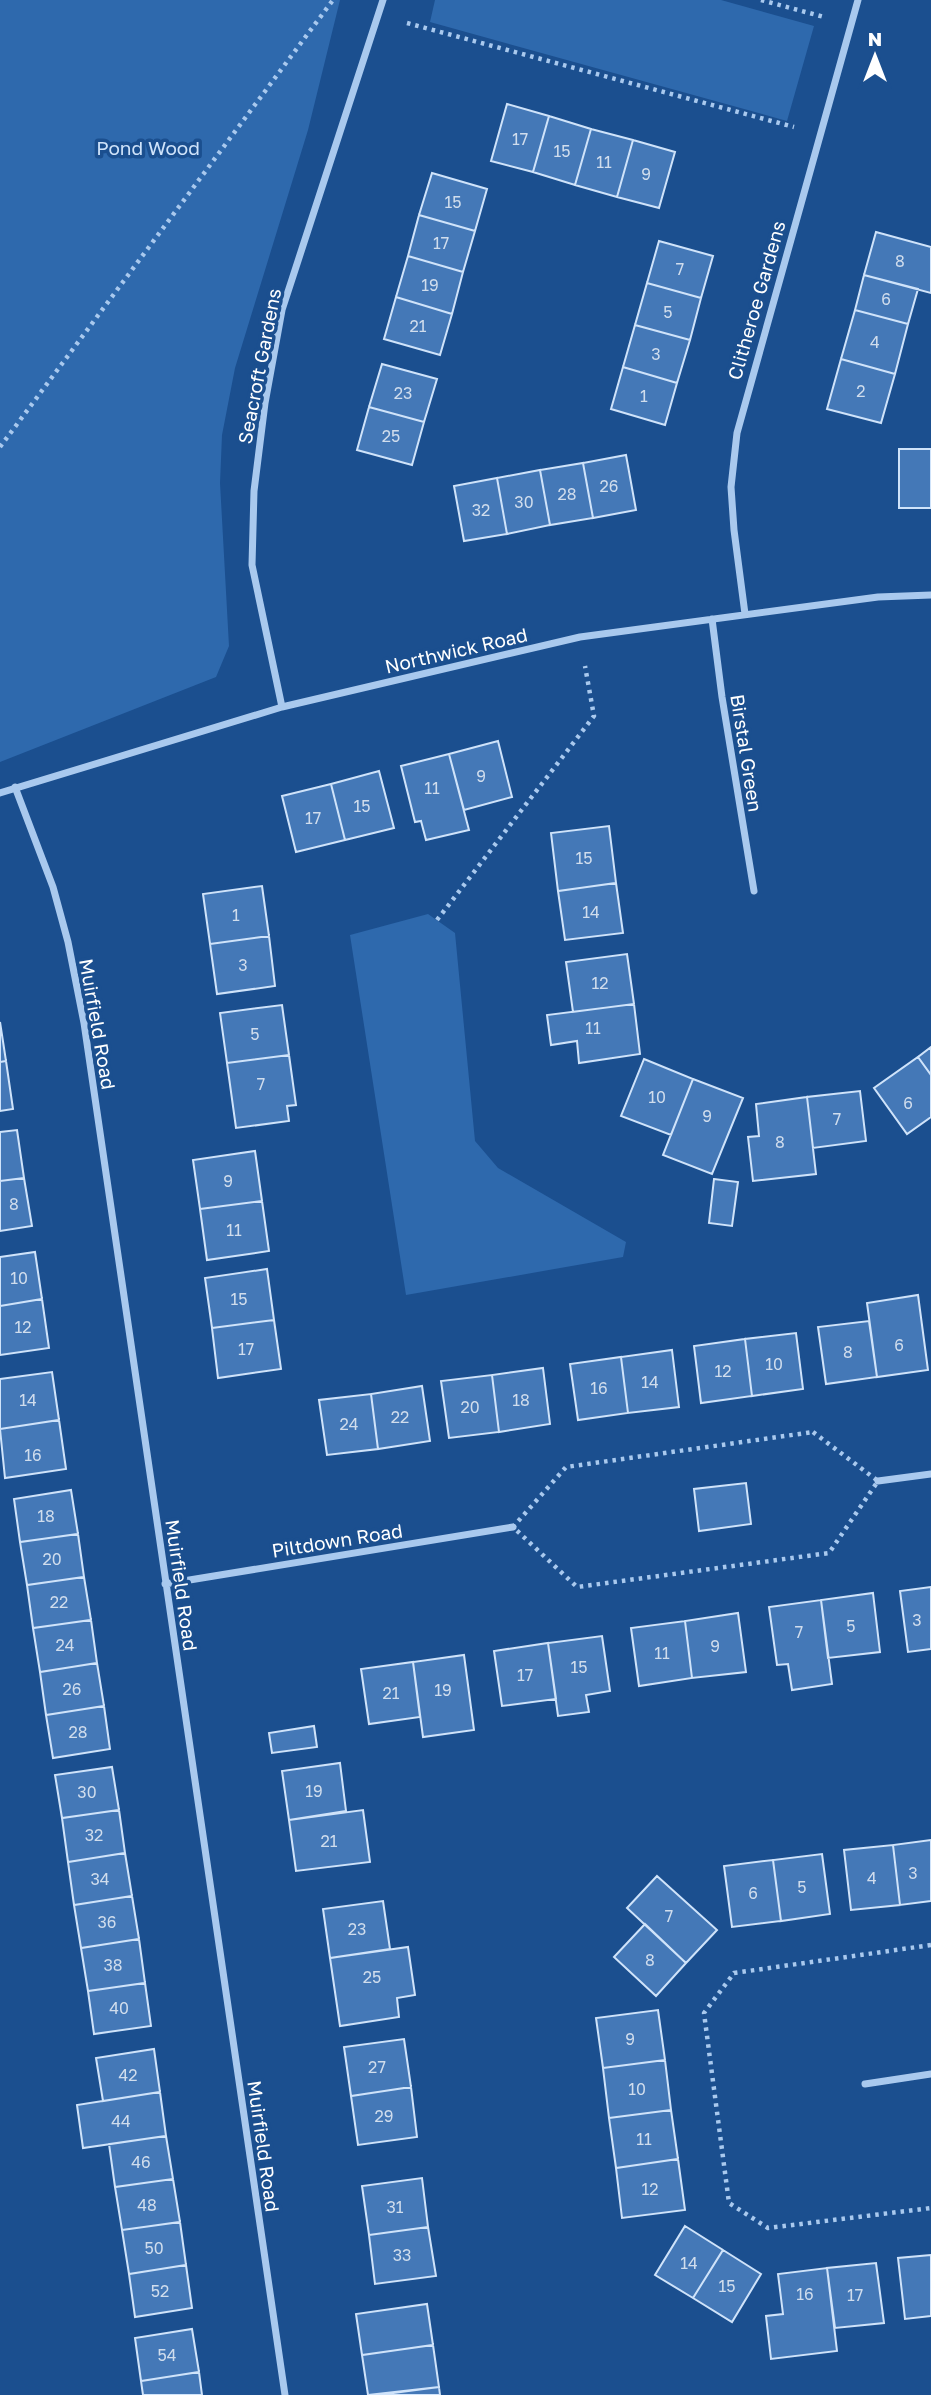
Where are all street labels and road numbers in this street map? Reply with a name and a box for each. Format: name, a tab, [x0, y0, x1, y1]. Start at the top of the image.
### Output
street label: Clitheroe Gardens	[722, 218, 790, 382]
street label: Seacroft Gardens	[233, 286, 285, 446]
street label: Northwick Road	[382, 622, 530, 678]
street label: Birstal Green	[726, 693, 768, 813]
street label: Muirfield Road	[75, 957, 121, 1091]
street label: Muirfield Road	[161, 1518, 203, 1652]
street label: Piltdown Road	[270, 1518, 404, 1562]
street label: Muirfield Road	[243, 2079, 285, 2213]

